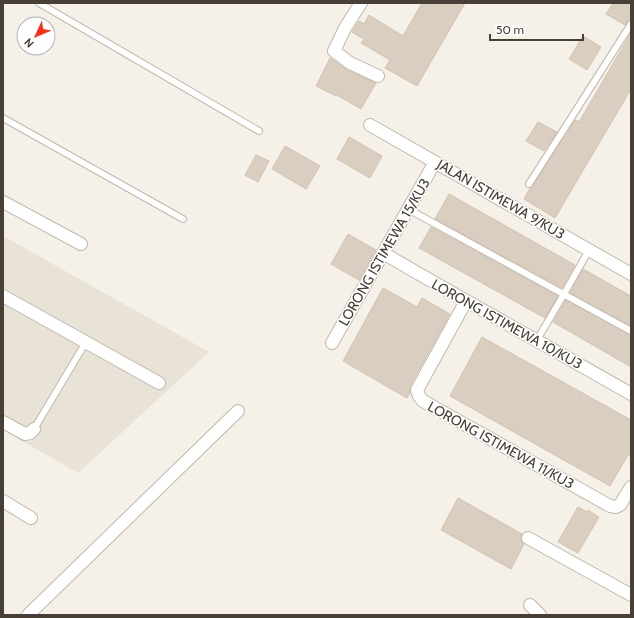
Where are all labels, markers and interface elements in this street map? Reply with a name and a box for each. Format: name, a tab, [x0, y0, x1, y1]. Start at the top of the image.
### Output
north arrow	[16, 16, 56, 56]
scale bar	[490, 16, 583, 42]
text: 50 m	[496, 22, 524, 37]
text: N	[21, 35, 37, 51]
street label: JALAN ISTIMEWA 9/KU3	[433, 155, 568, 243]
street label: LORONG ISTIMEWA 15/KU3	[334, 175, 434, 329]
street label: LORONG ISTIMEWA 10/KU3	[428, 275, 586, 373]
street label: LORONG ISTIMEWA 11/KU3	[425, 397, 577, 493]

